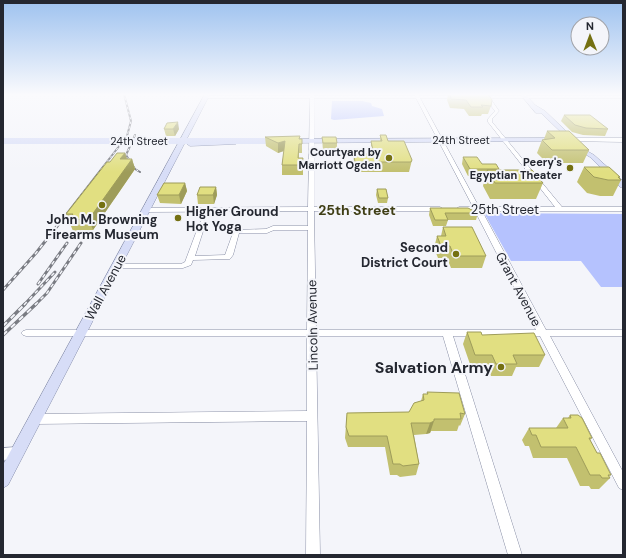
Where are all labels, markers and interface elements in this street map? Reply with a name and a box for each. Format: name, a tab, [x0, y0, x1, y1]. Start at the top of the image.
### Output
north arrow	[570, 16, 610, 56]
text: N	[586, 19, 594, 33]
street label: 24th Street	[432, 133, 490, 147]
street label: 24th Street	[110, 134, 168, 148]
place label: Courtyard by Marriott Ogden	[299, 145, 381, 172]
marker: Courtyard by Marriott Ogden	[384, 153, 394, 163]
place label: Peery's Egyptian Theater	[470, 155, 562, 182]
marker: Peery's Egyptian Theater	[565, 163, 575, 173]
marker: John M. Browning Firearms Museum	[97, 200, 107, 210]
district label: 25th Street	[318, 201, 396, 219]
street label: 25th Street	[471, 201, 539, 218]
place label: Higher Ground Hot Yoga	[186, 203, 279, 235]
place label: John M. Browning Firearms Museum	[45, 211, 159, 243]
marker: Higher Ground Hot Yoga	[173, 213, 183, 223]
place label: Second District Court	[361, 239, 448, 271]
marker: Second District Court	[451, 249, 461, 259]
street label: Grant Avenue	[492, 249, 545, 329]
street label: Wall Avenue	[81, 251, 130, 323]
street label: Lincoln Avenue	[303, 280, 322, 370]
place label: Salvation Army	[375, 357, 493, 378]
marker: Salvation Army	[496, 362, 506, 372]

